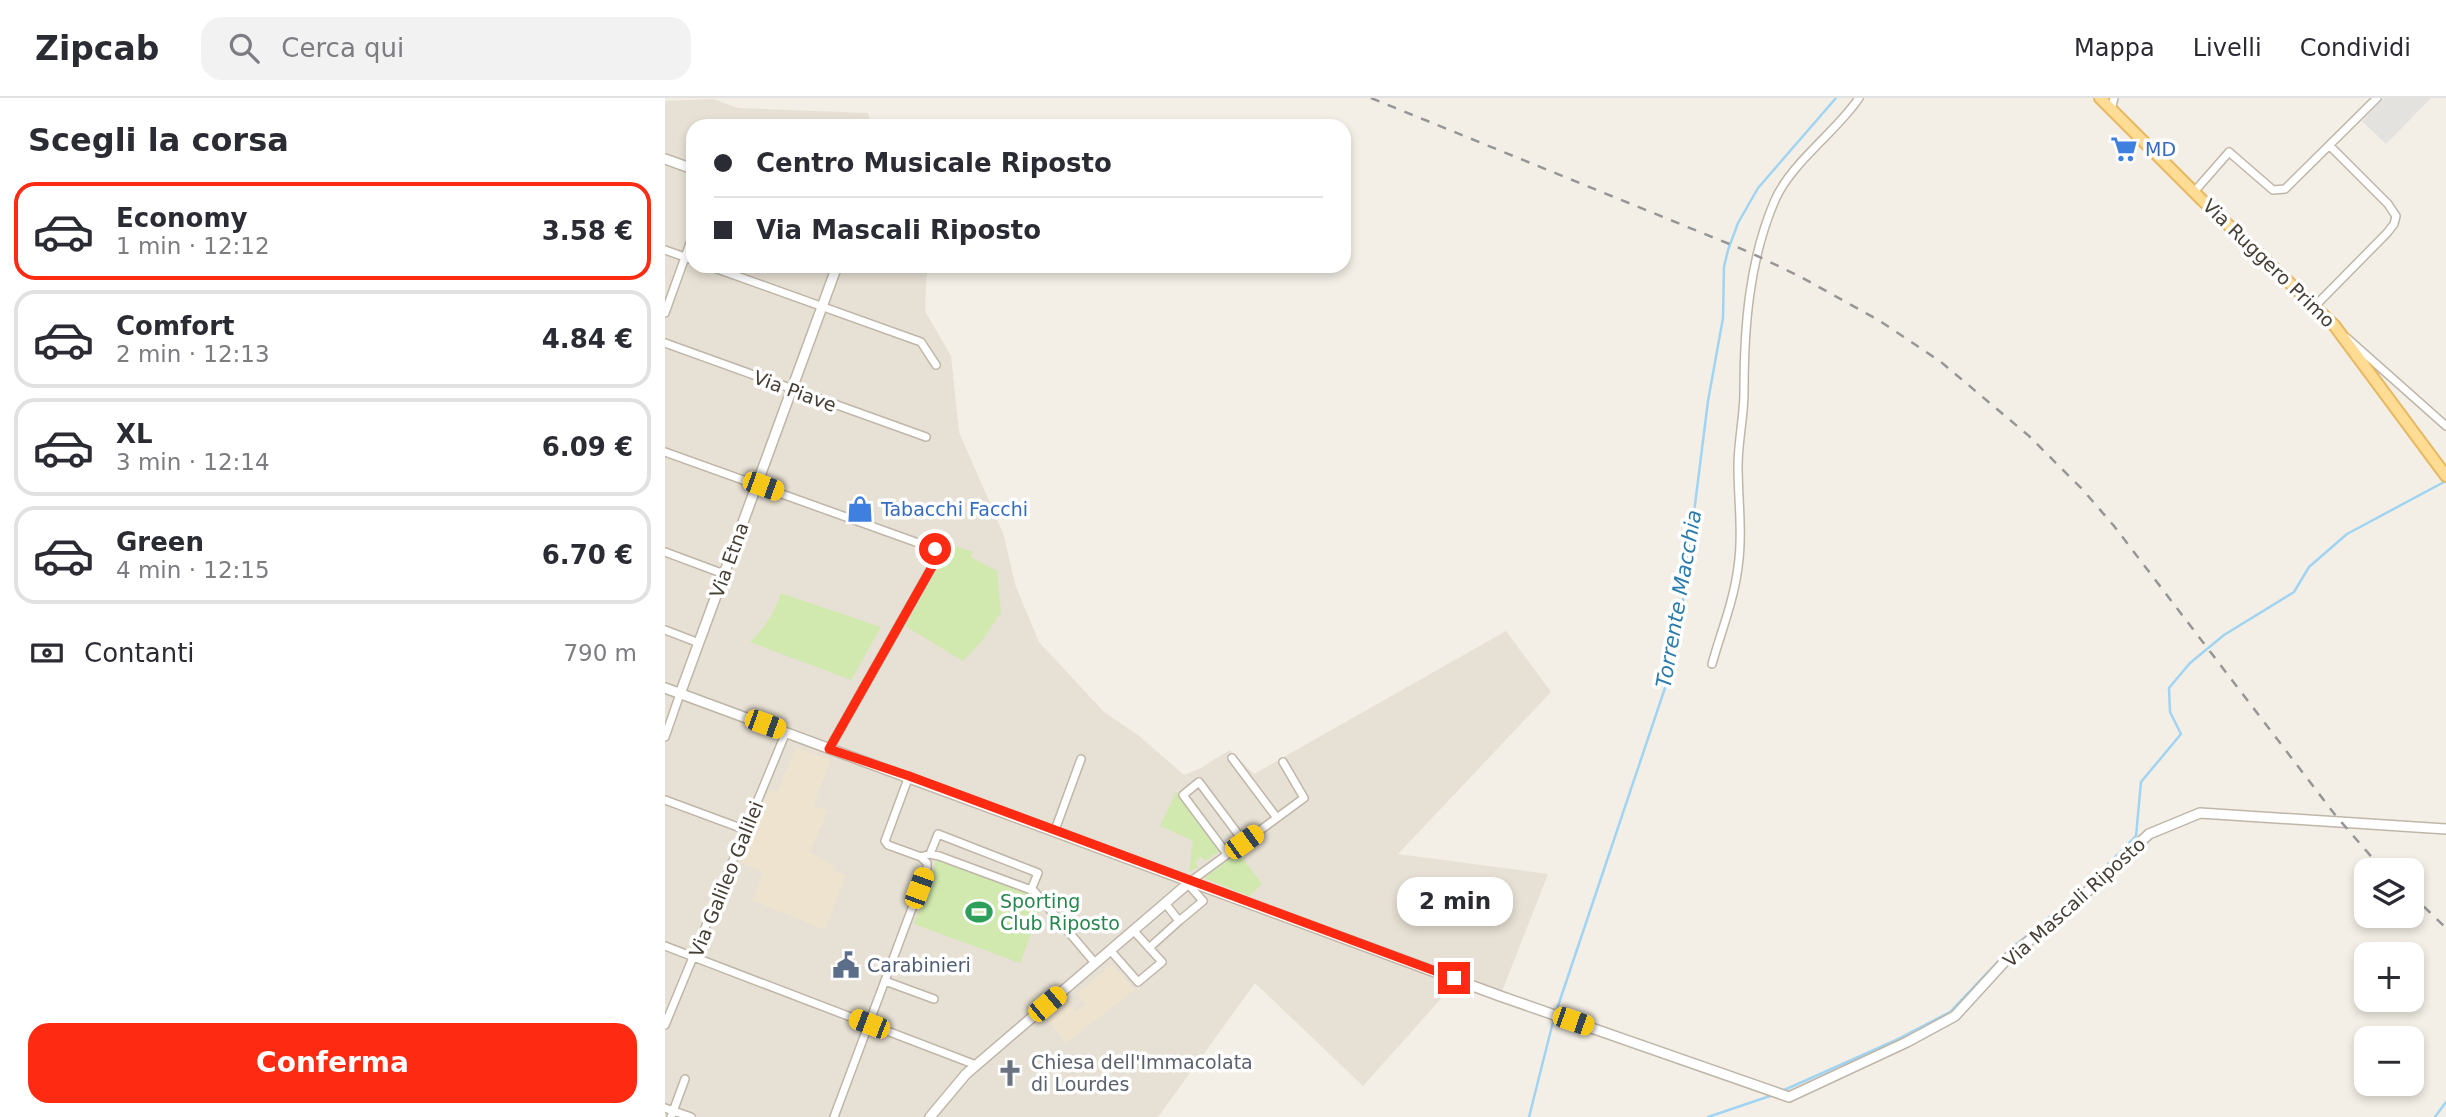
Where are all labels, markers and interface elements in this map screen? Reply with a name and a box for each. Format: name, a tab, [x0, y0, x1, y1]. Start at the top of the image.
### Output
search box	[201, 17, 691, 80]
text: Zipcab	[35, 29, 159, 68]
icon: search	[225, 29, 263, 67]
text: Cerca qui	[281, 33, 404, 63]
text: Mappa	[2074, 34, 2155, 62]
text: Livelli	[2193, 34, 2262, 62]
text: Condividi	[2300, 34, 2411, 62]
text: Scegli la corsa	[28, 121, 289, 159]
supermarket icon: MD	[2109, 134, 2139, 164]
place label: MD	[2145, 138, 2176, 160]
text: Centro Musicale Riposto	[756, 148, 1112, 178]
street label: Via Ruggero Primo	[2198, 194, 2340, 332]
icon: car	[32, 200, 95, 263]
text: Economy	[116, 203, 247, 233]
text: Via Mascali Riposto	[756, 215, 1041, 245]
text: 3.58 €	[542, 216, 633, 246]
text: 1 min · 12:12	[116, 233, 270, 259]
icon: car	[32, 308, 95, 371]
text: Comfort	[116, 311, 234, 341]
text: 4.84 €	[542, 324, 633, 354]
text: 2 min · 12:13	[116, 341, 270, 367]
street label: Via Piave	[751, 366, 839, 416]
icon: car	[32, 416, 95, 479]
text: XL	[116, 419, 153, 449]
text: 6.09 €	[542, 432, 633, 462]
text: 3 min · 12:14	[116, 449, 270, 475]
car	[740, 469, 787, 503]
shop icon: Tabacchi Facchi	[845, 494, 875, 524]
place label: Tabacchi Facchi	[880, 498, 1028, 520]
water label: Torrente Macchia	[1652, 508, 1706, 690]
street label: Via Etna	[705, 519, 753, 601]
icon: car	[32, 524, 95, 587]
text: Green	[116, 527, 204, 557]
route start	[919, 533, 951, 565]
text: 6.70 €	[542, 540, 633, 570]
text: 4 min · 12:15	[116, 557, 270, 583]
icon: cash	[28, 634, 66, 672]
text: Contanti	[84, 638, 195, 668]
text: 790 m	[563, 640, 637, 666]
car	[742, 707, 789, 741]
street label: Via Galileo Galilei	[685, 798, 767, 960]
car	[1221, 821, 1268, 863]
street label: Via Mascali Riposto	[1999, 832, 2149, 972]
map controls	[2354, 858, 2424, 1096]
button: layers	[2354, 858, 2424, 928]
car	[902, 865, 937, 911]
callout: 2 min	[1396, 876, 1512, 926]
text: 2 min	[1419, 888, 1491, 914]
place label: Sporting Club Riposto	[1000, 890, 1120, 934]
sports icon: Sporting Club Riposto	[964, 897, 994, 927]
button: +	[2354, 942, 2424, 1012]
public building icon: Carabinieri	[831, 950, 861, 980]
place label: Carabinieri	[867, 954, 971, 976]
route end	[1438, 962, 1470, 994]
car	[1025, 982, 1070, 1026]
car	[1550, 1004, 1597, 1038]
car	[846, 1007, 893, 1041]
button: Conferma	[28, 1023, 637, 1103]
button: −	[2354, 1026, 2424, 1096]
place label: Chiesa dell'Immacolata di Lourdes	[1031, 1051, 1253, 1095]
church icon: Chiesa dell'Immacolata di Lourdes	[995, 1058, 1025, 1088]

